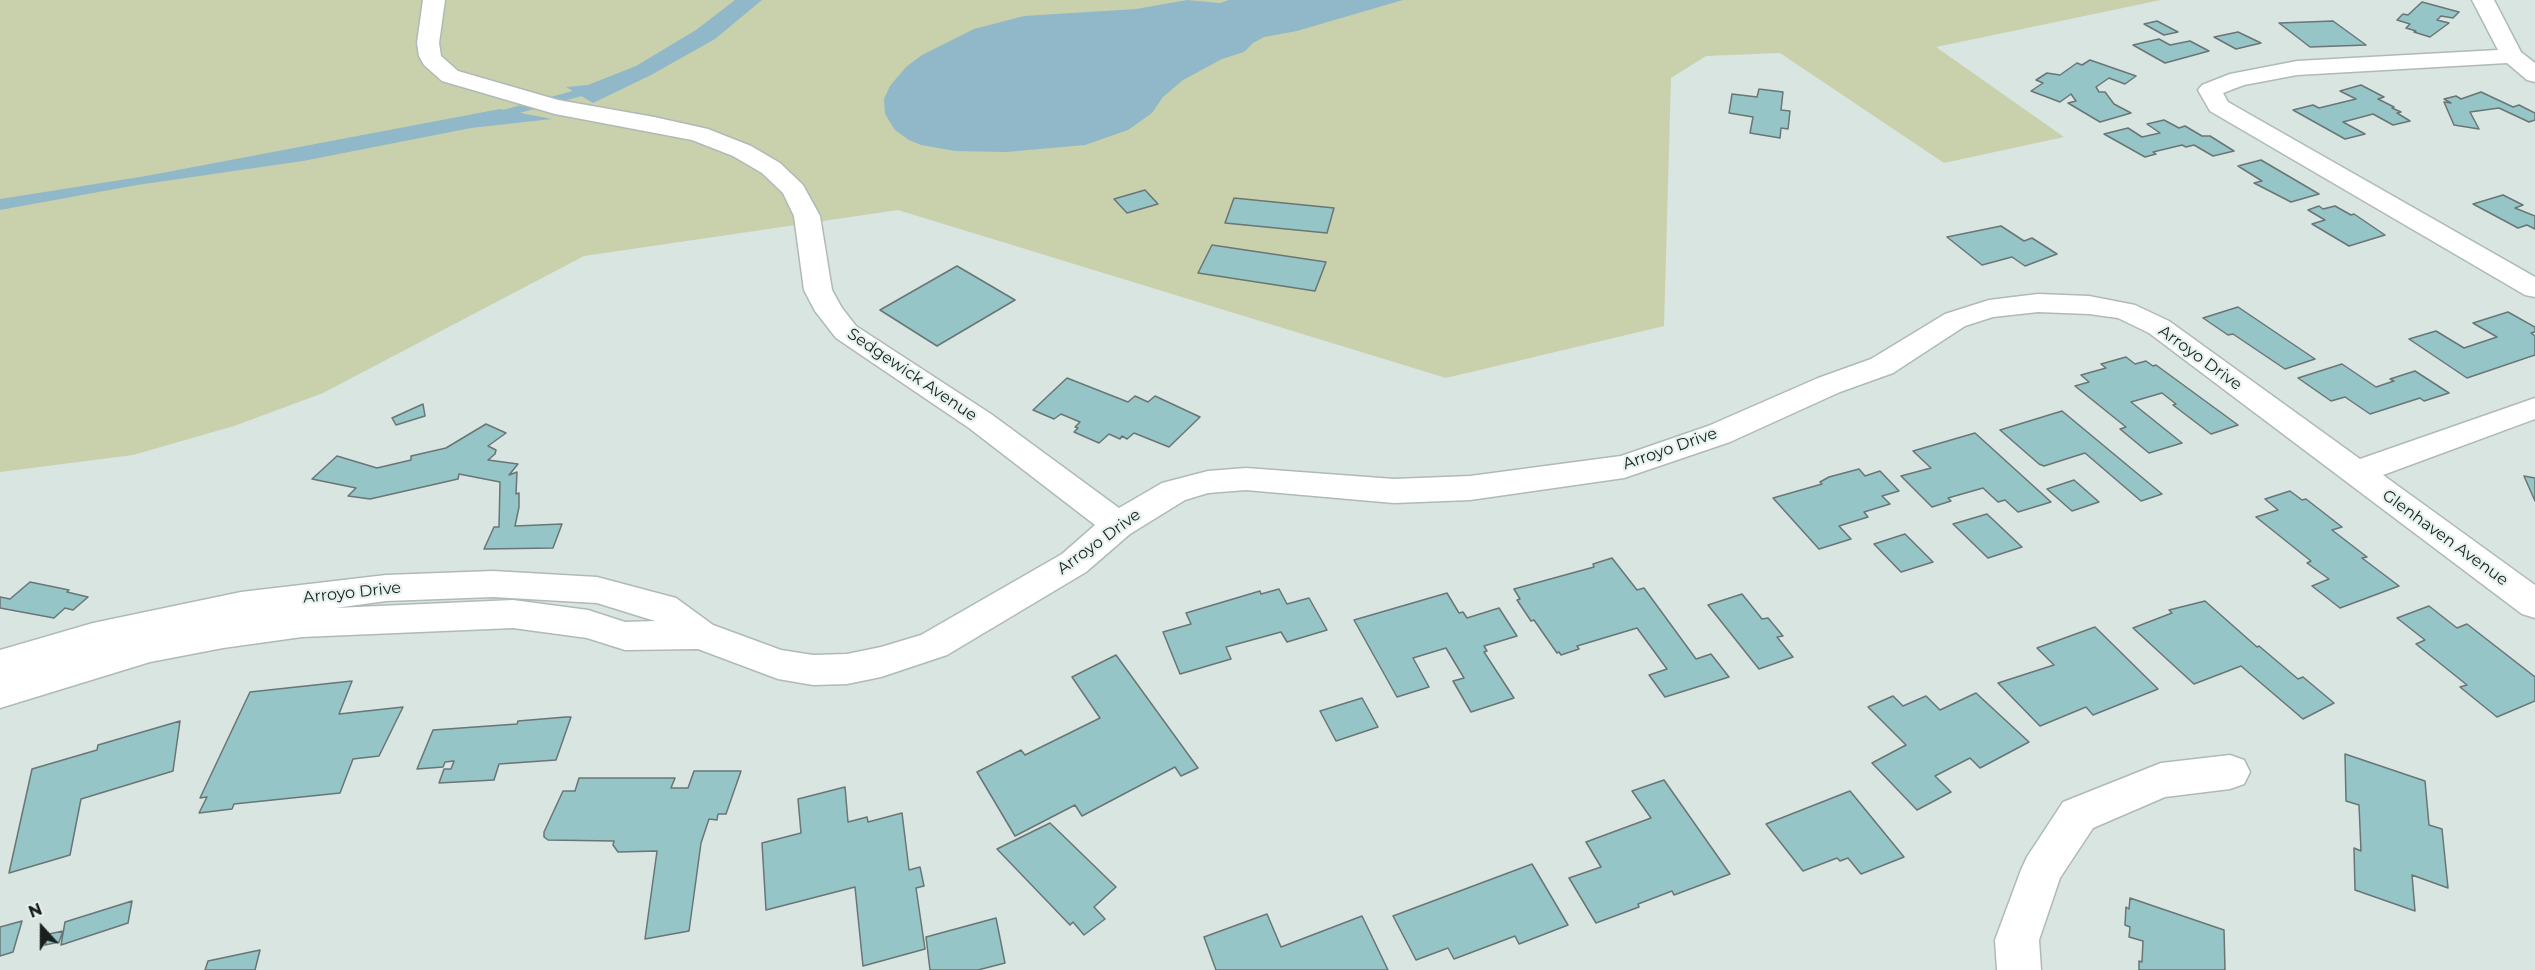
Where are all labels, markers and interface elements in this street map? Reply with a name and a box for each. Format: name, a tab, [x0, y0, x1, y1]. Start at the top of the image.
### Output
street label: Arroyo Drive	[2155, 321, 2245, 395]
street label: Sedgewick Avenue	[844, 324, 980, 426]
street label: Arroyo Drive	[1620, 424, 1720, 474]
street label: Glenhaven Avenue	[2378, 486, 2512, 590]
street label: Arroyo Drive	[1054, 505, 1144, 579]
street label: Arroyo Drive	[302, 578, 402, 608]
north arrow	[12, 898, 72, 958]
text: N	[26, 900, 45, 922]

